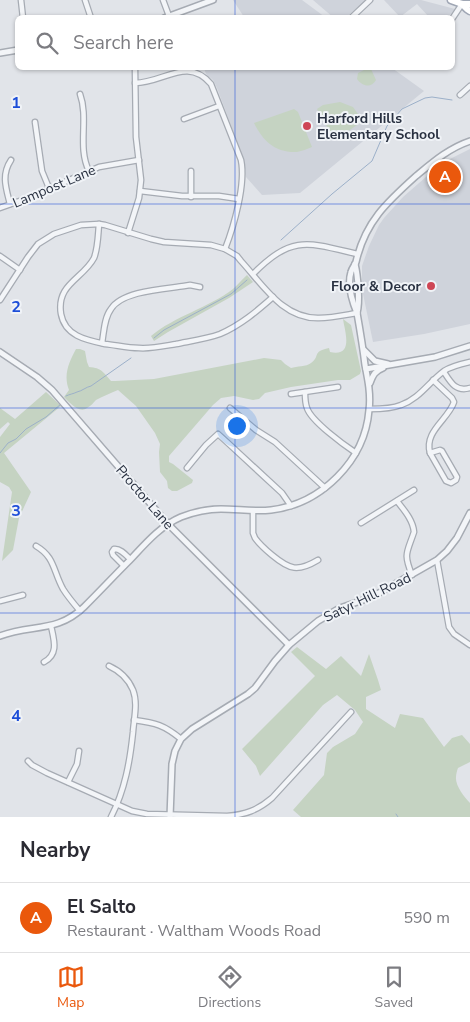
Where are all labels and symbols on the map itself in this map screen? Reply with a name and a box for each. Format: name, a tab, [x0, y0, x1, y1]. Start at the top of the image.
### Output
text: 1	[11, 92, 21, 114]
place label: Harford Hills Elementary School	[317, 109, 440, 144]
marker: Harford Hills Elementary School	[301, 120, 313, 132]
pin: A	[429, 158, 461, 196]
street label: Lampost Lane	[10, 160, 99, 213]
place label: Floor & Decor	[331, 277, 422, 296]
marker: Floor & Decor	[425, 280, 437, 292]
text: 2	[11, 296, 21, 318]
your location	[224, 413, 250, 439]
street label: Proctor Lane	[111, 461, 178, 534]
text: 3	[11, 500, 21, 522]
street label: Satyr Hill Road	[320, 568, 414, 627]
text: 4	[11, 705, 21, 727]

